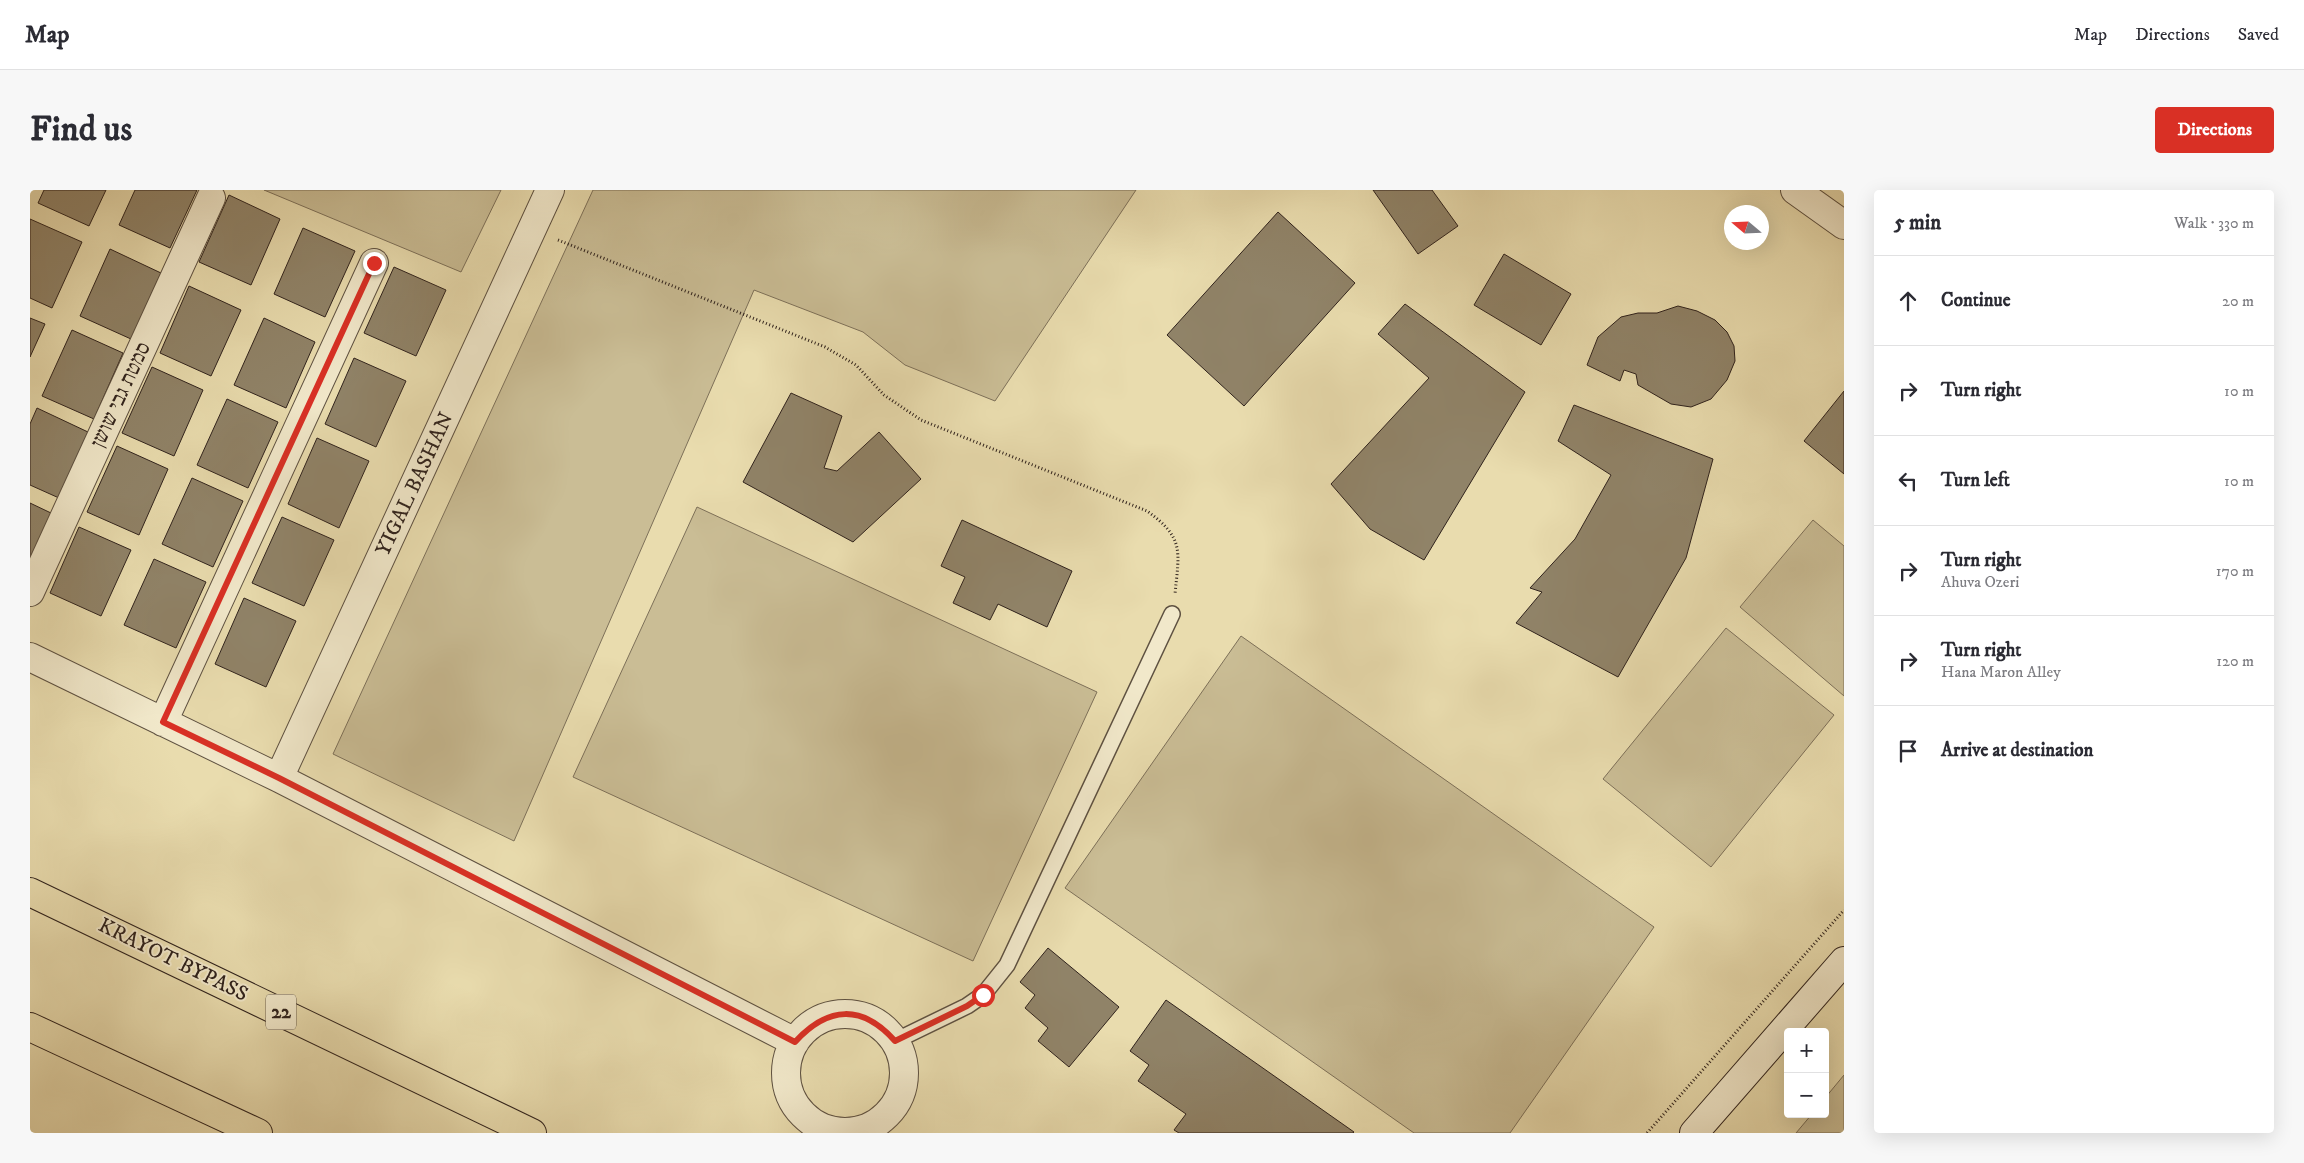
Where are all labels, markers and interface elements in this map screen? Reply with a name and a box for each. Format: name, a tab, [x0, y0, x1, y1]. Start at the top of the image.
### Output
text: Map	[25, 20, 69, 50]
text: Map	[2074, 24, 2107, 46]
text: Directions	[2135, 24, 2210, 46]
text: Saved	[2238, 24, 2279, 46]
button: Directions	[2155, 107, 2274, 153]
text: Find us	[30, 108, 132, 152]
north arrow	[1724, 205, 1769, 250]
text: 5 min	[1894, 210, 1941, 236]
text: Walk · 330 m	[2174, 213, 2254, 233]
route end	[363, 252, 386, 275]
icon: ahead	[1894, 287, 1922, 315]
text: Continue	[1941, 289, 2011, 312]
text: 20 m	[2222, 291, 2254, 311]
street label: סמטת גבי שושן	[85, 338, 157, 452]
icon: right	[1894, 377, 1922, 405]
text: Turn right	[1941, 379, 2021, 402]
text: 10 m	[2224, 381, 2254, 401]
street label: YIGAL BASHAN	[370, 408, 460, 560]
icon: left	[1894, 467, 1922, 495]
text: Turn left	[1941, 469, 2010, 492]
text: 10 m	[2224, 471, 2254, 491]
text: Turn right	[1941, 549, 2021, 572]
icon: right	[1894, 557, 1922, 585]
text: 170 m	[2216, 561, 2254, 581]
text: Ahuva Ozeri	[1941, 572, 2019, 592]
text: Turn right	[1941, 639, 2021, 662]
icon: right	[1894, 647, 1922, 675]
text: 120 m	[2216, 651, 2254, 671]
text: Hana Maron Alley	[1941, 662, 2061, 682]
icon: arrive	[1894, 737, 1922, 765]
text: Arrive at destination	[1941, 739, 2093, 762]
street label: KRAYOT BYPASS	[94, 913, 252, 1007]
route start	[972, 984, 995, 1007]
road number: 22	[266, 994, 296, 1030]
map controls	[1784, 1028, 1829, 1118]
button: +	[1784, 1028, 1829, 1073]
button: −	[1784, 1073, 1829, 1118]

